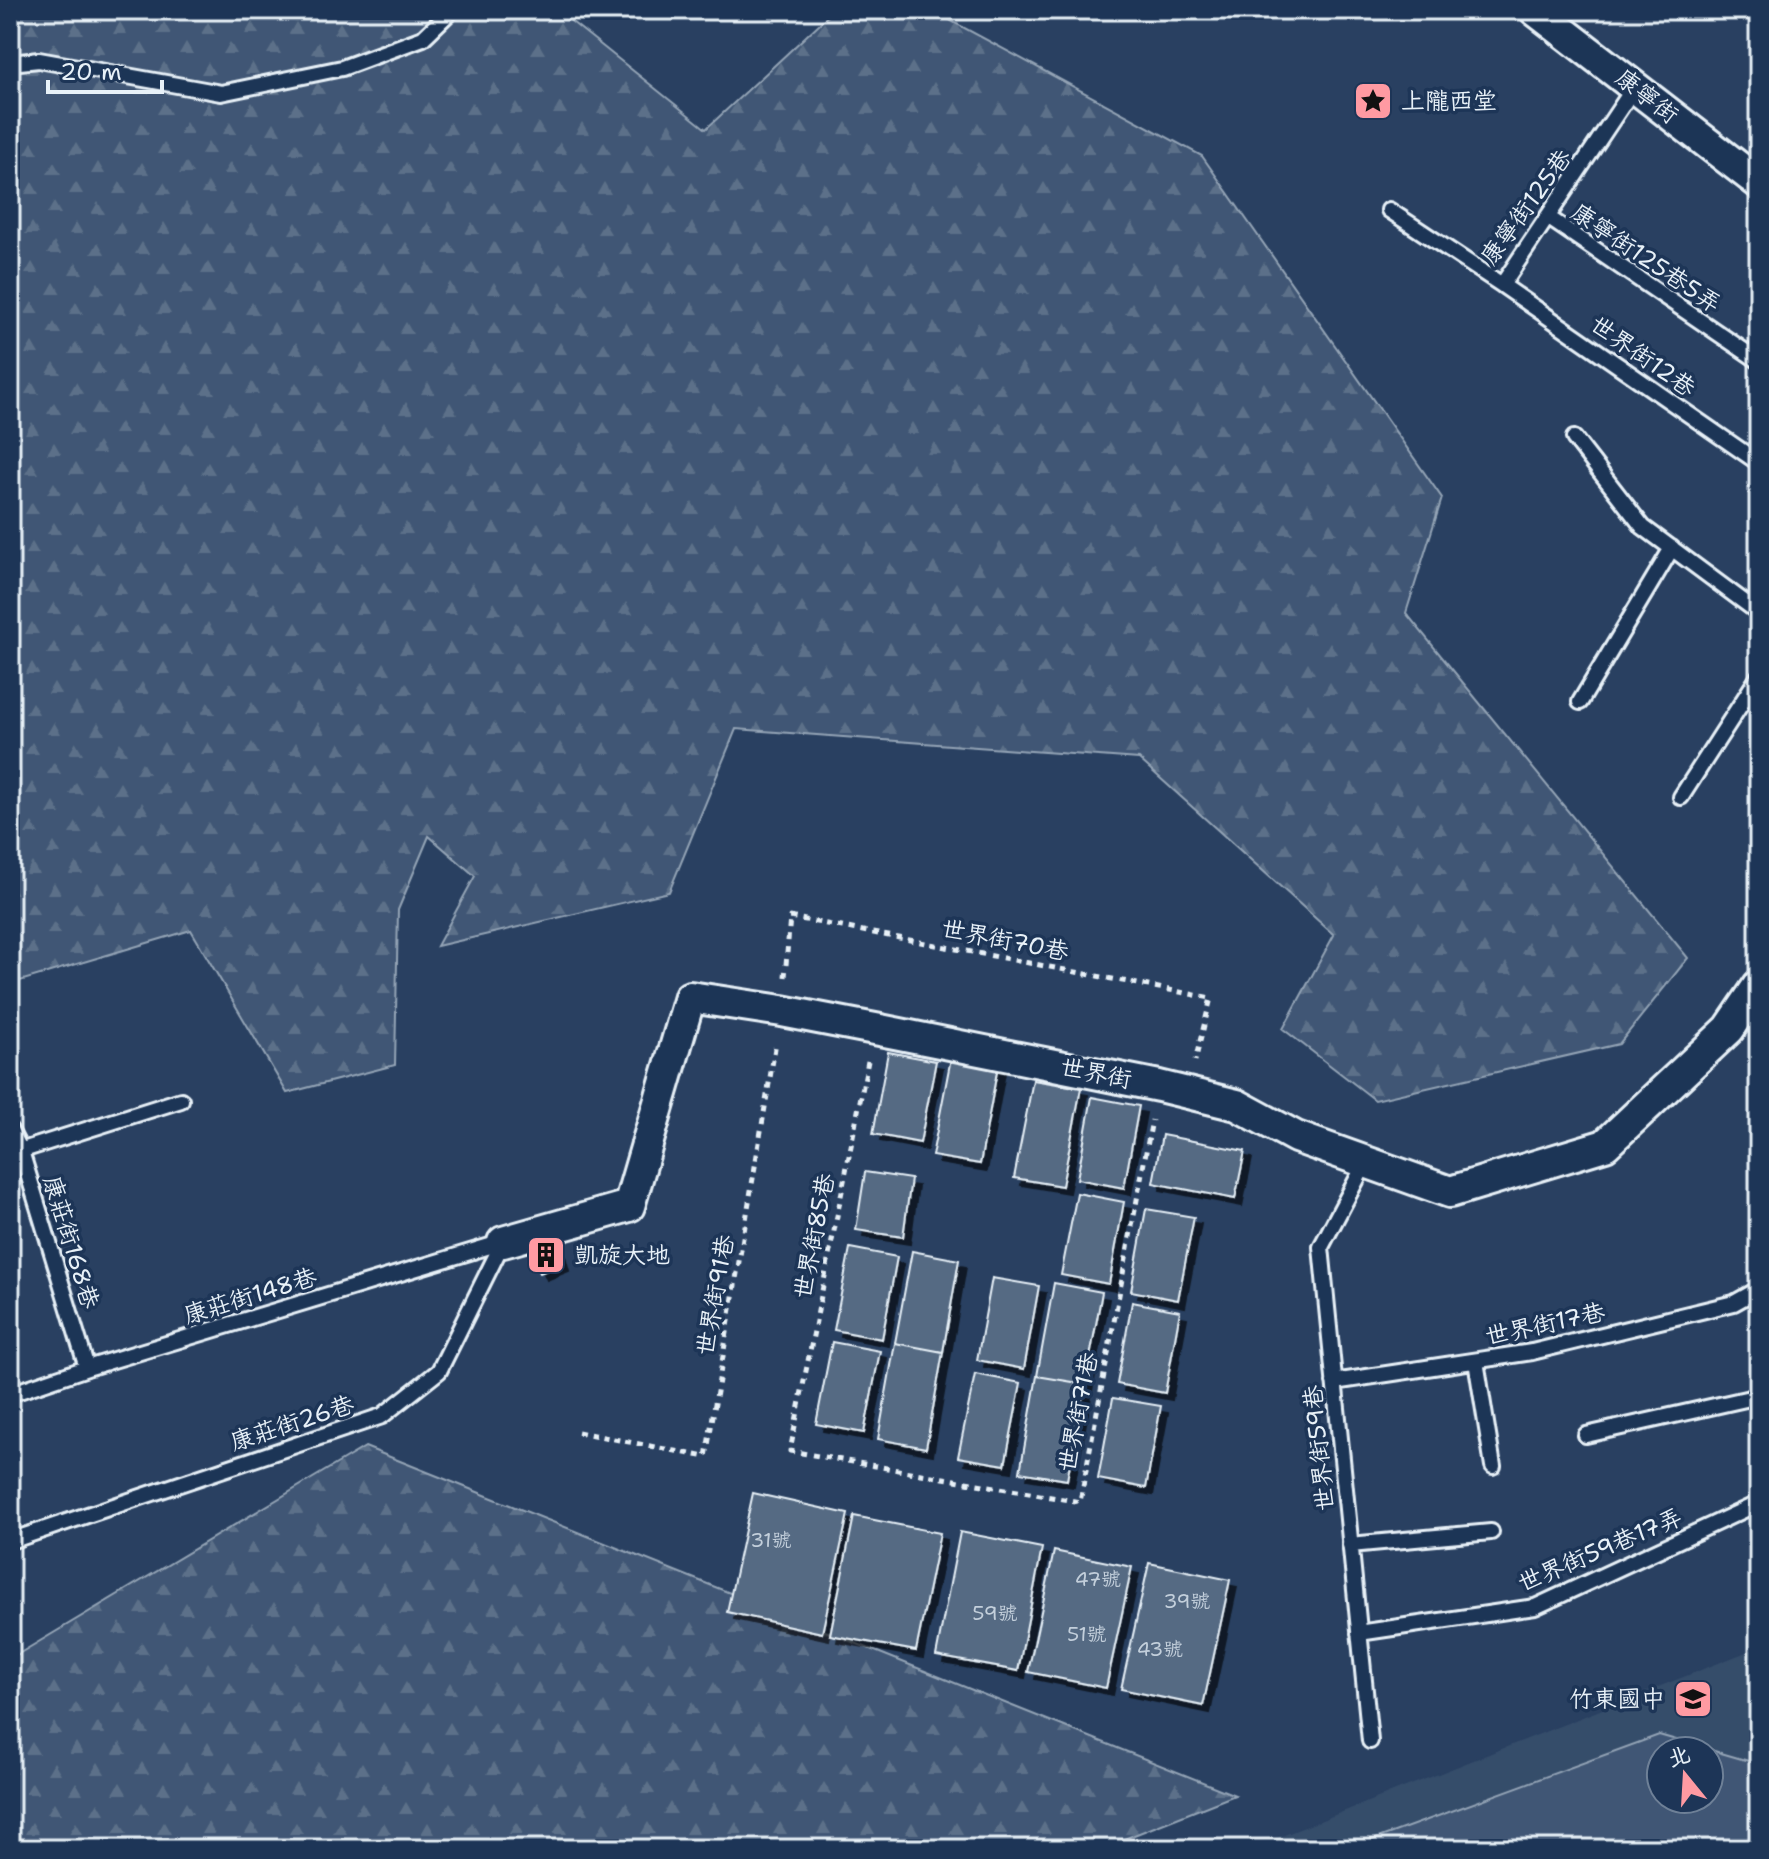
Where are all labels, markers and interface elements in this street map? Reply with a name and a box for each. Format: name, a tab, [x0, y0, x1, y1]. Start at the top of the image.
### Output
scale bar	[48, 44, 162, 94]
text: 20 m	[60, 56, 122, 88]
street label: 康寧街	[1609, 61, 1685, 131]
place icon: 上隴西堂	[1352, 80, 1394, 122]
place label: 上隴西堂	[1401, 85, 1497, 117]
street label: 康寧街125巷	[1473, 143, 1579, 271]
street label: 康寧街125巷5弄	[1565, 196, 1727, 320]
street label: 世界街12巷	[1584, 308, 1702, 404]
street label: 世界街70巷	[939, 912, 1071, 968]
street label: 世界街	[1058, 1050, 1134, 1096]
street label: 康莊街168巷	[36, 1171, 106, 1313]
street label: 世界街85巷	[786, 1171, 842, 1301]
street label: 世界街91巷	[689, 1232, 741, 1358]
building icon: 凱旋大地	[525, 1234, 567, 1276]
place label: 凱旋大地	[574, 1239, 670, 1271]
street label: 康莊街148巷	[179, 1261, 321, 1331]
street label: 世界街17巷	[1482, 1296, 1608, 1352]
street label: 世界街71巷	[1051, 1349, 1105, 1475]
street label: 世界街59巷	[1296, 1383, 1342, 1513]
street label: 康莊街26巷	[226, 1388, 358, 1458]
street label: 世界街59巷17弄	[1513, 1501, 1687, 1599]
house number: 31號	[750, 1527, 792, 1553]
house number: 47號	[1075, 1566, 1121, 1592]
house number: 39號	[1164, 1588, 1210, 1614]
house number: 59號	[972, 1600, 1018, 1626]
house number: 51號	[1067, 1621, 1107, 1647]
house number: 43號	[1137, 1636, 1183, 1662]
school or university icon: 竹東國中	[1672, 1678, 1714, 1720]
place label: 竹東國中	[1569, 1683, 1665, 1715]
north arrow	[1645, 1735, 1725, 1815]
text: 北	[1664, 1739, 1694, 1774]

